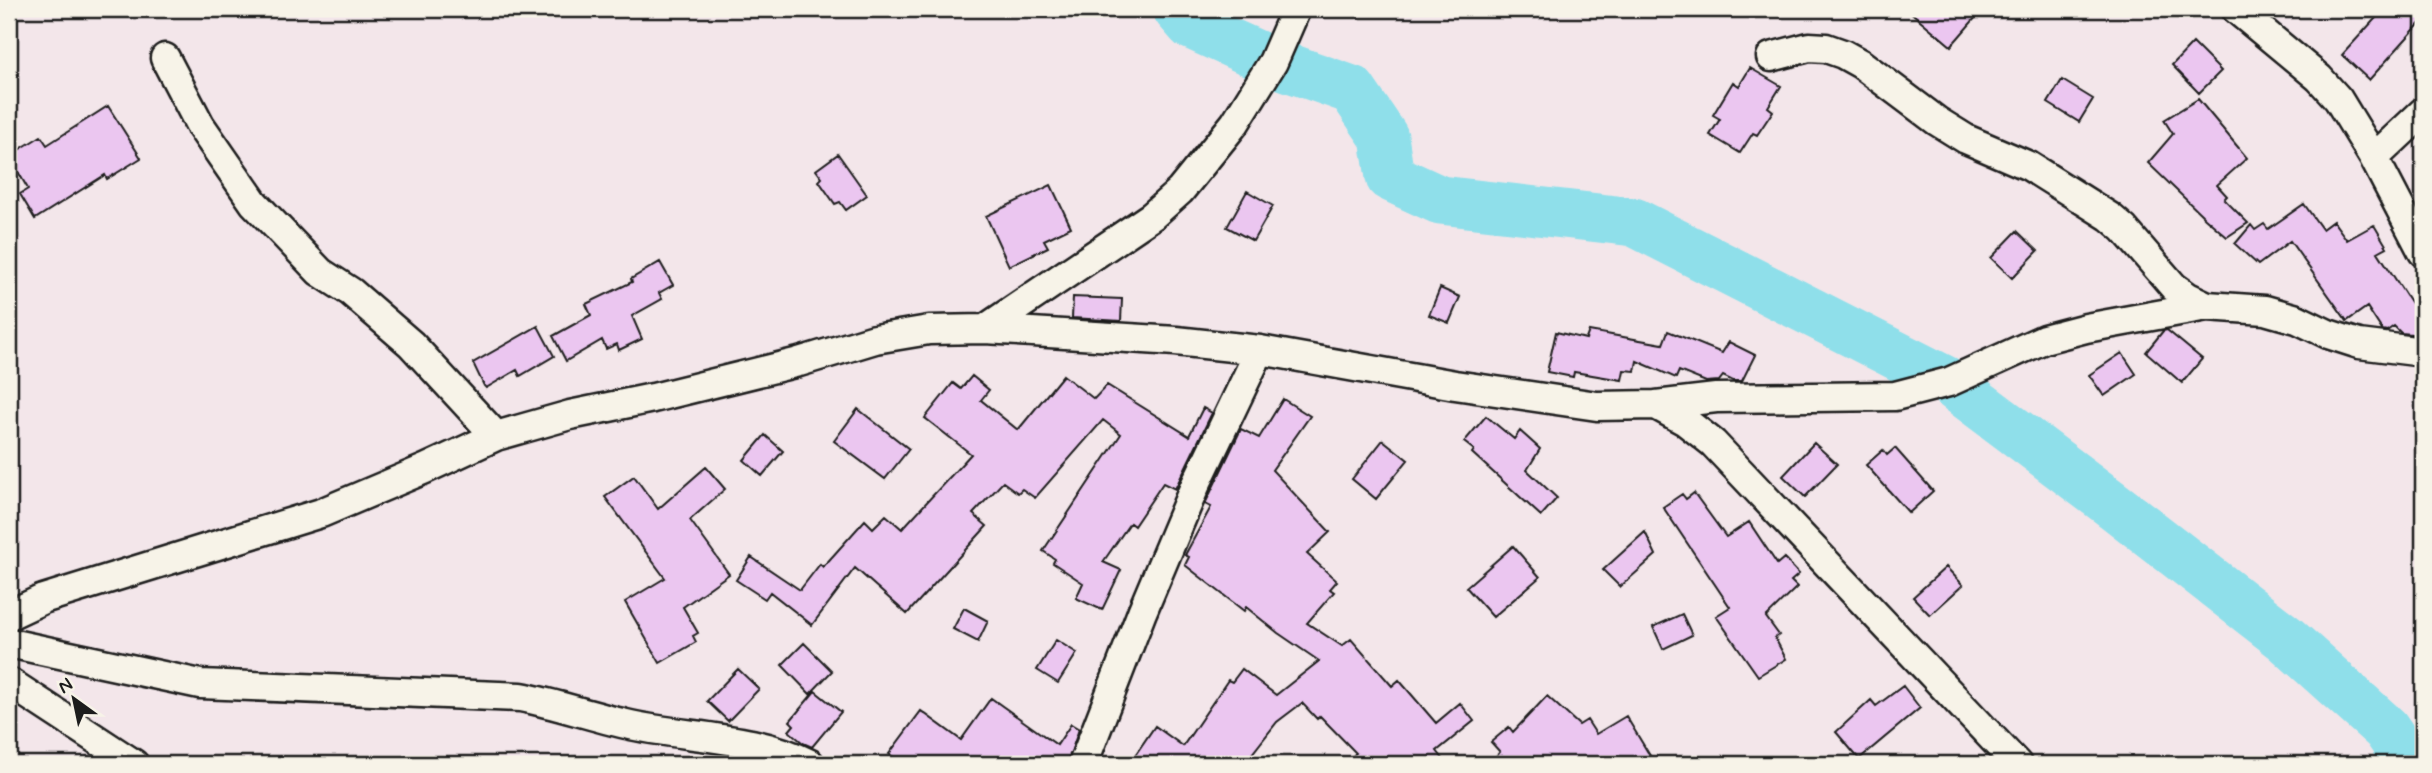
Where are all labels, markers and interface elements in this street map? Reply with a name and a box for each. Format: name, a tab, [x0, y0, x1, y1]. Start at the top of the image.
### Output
north arrow	[38, 664, 108, 734]
text: N	[53, 672, 78, 700]

